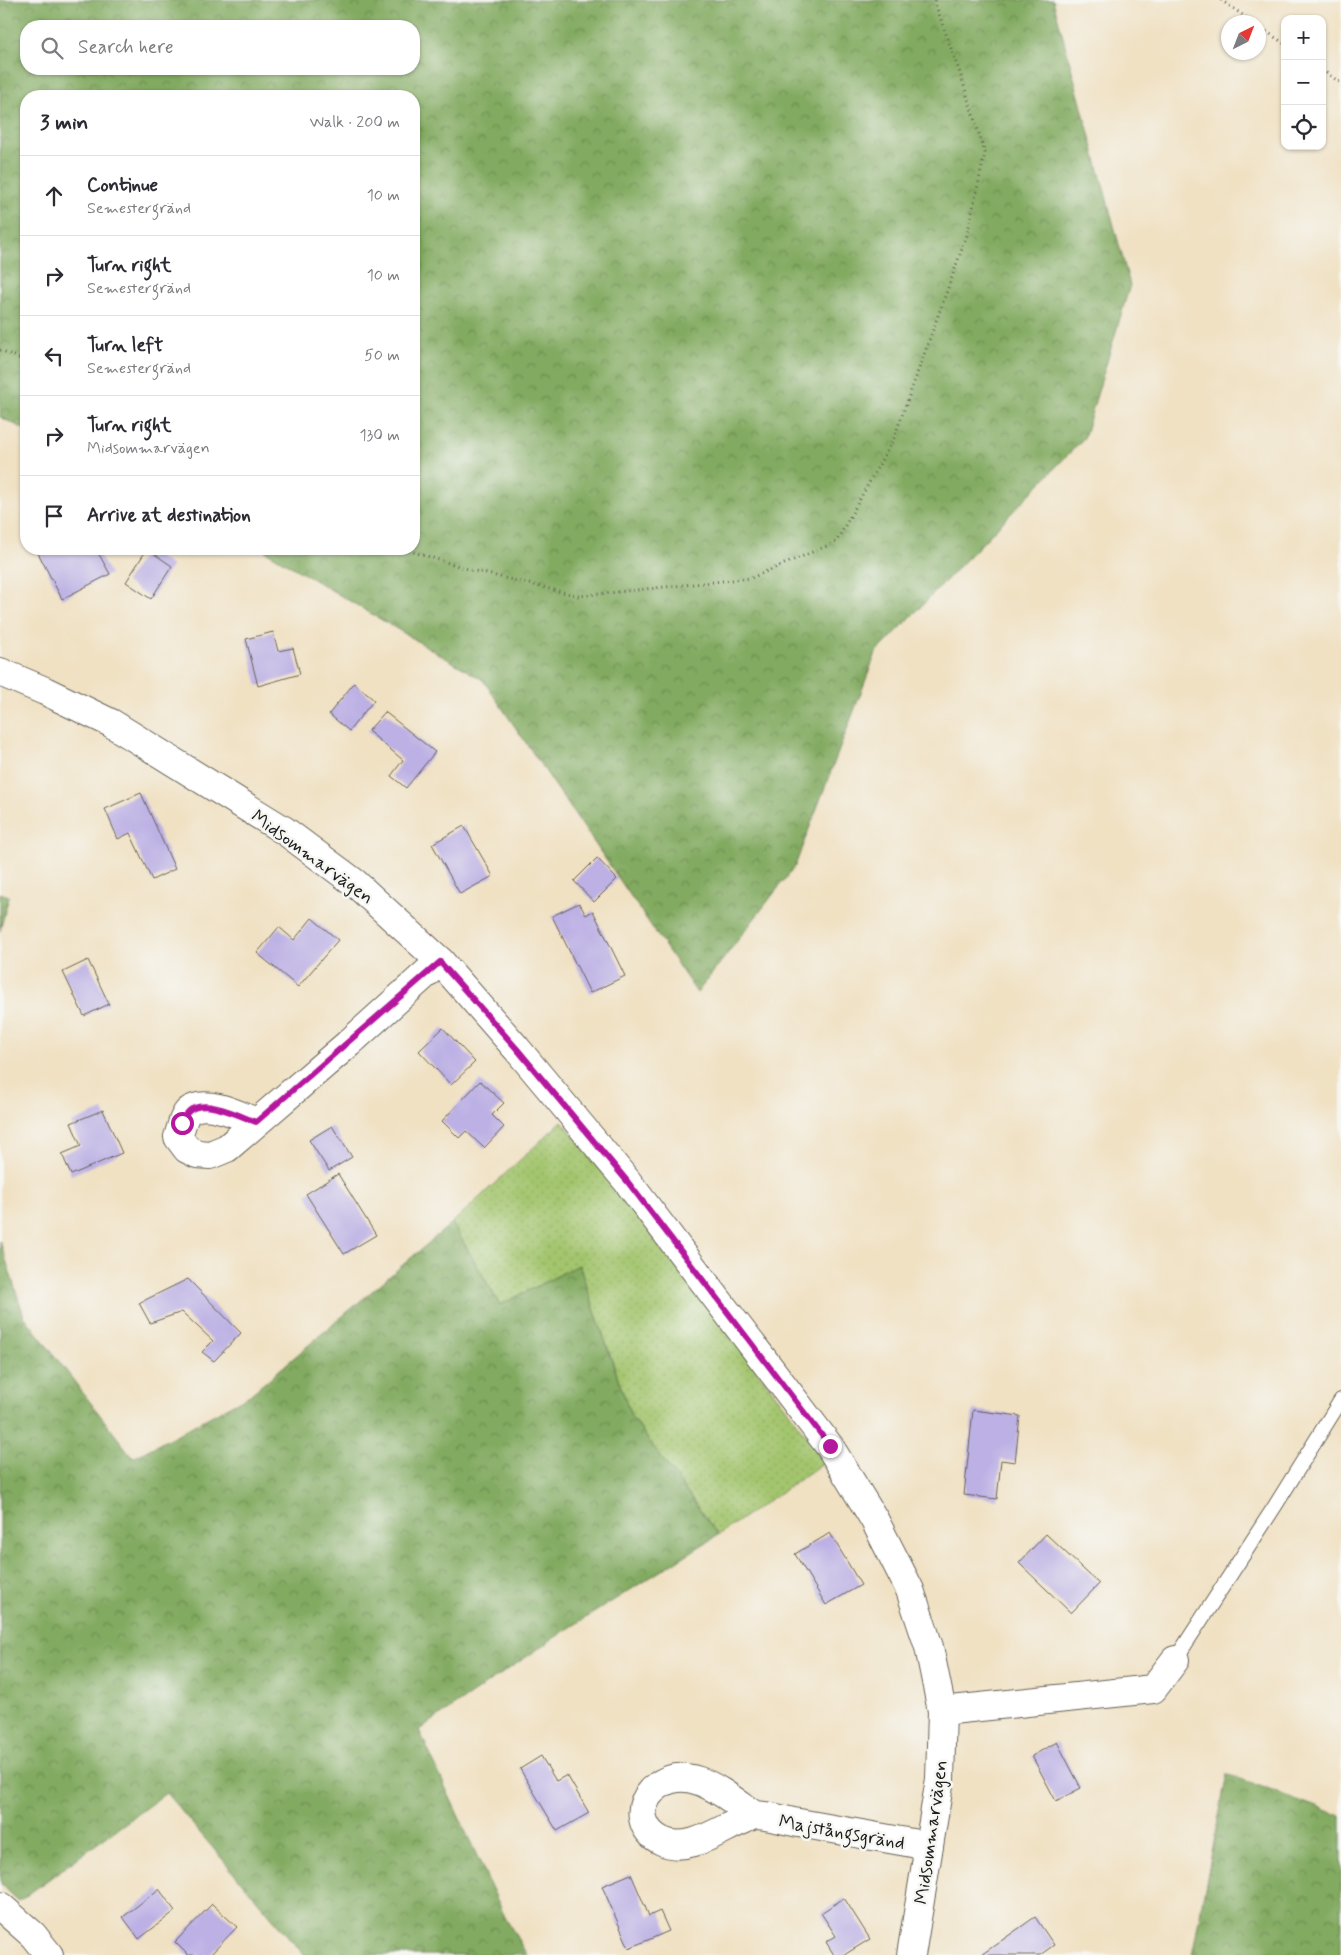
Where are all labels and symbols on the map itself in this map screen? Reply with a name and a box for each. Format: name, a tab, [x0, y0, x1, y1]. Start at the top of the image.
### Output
north arrow	[1221, 15, 1266, 60]
street label: Midsommarvägen	[245, 804, 378, 911]
route start	[171, 1112, 194, 1135]
route end	[819, 1435, 842, 1458]
street label: Midsommarvägen	[909, 1758, 955, 1906]
street label: Majstångsgränd	[776, 1809, 907, 1859]

